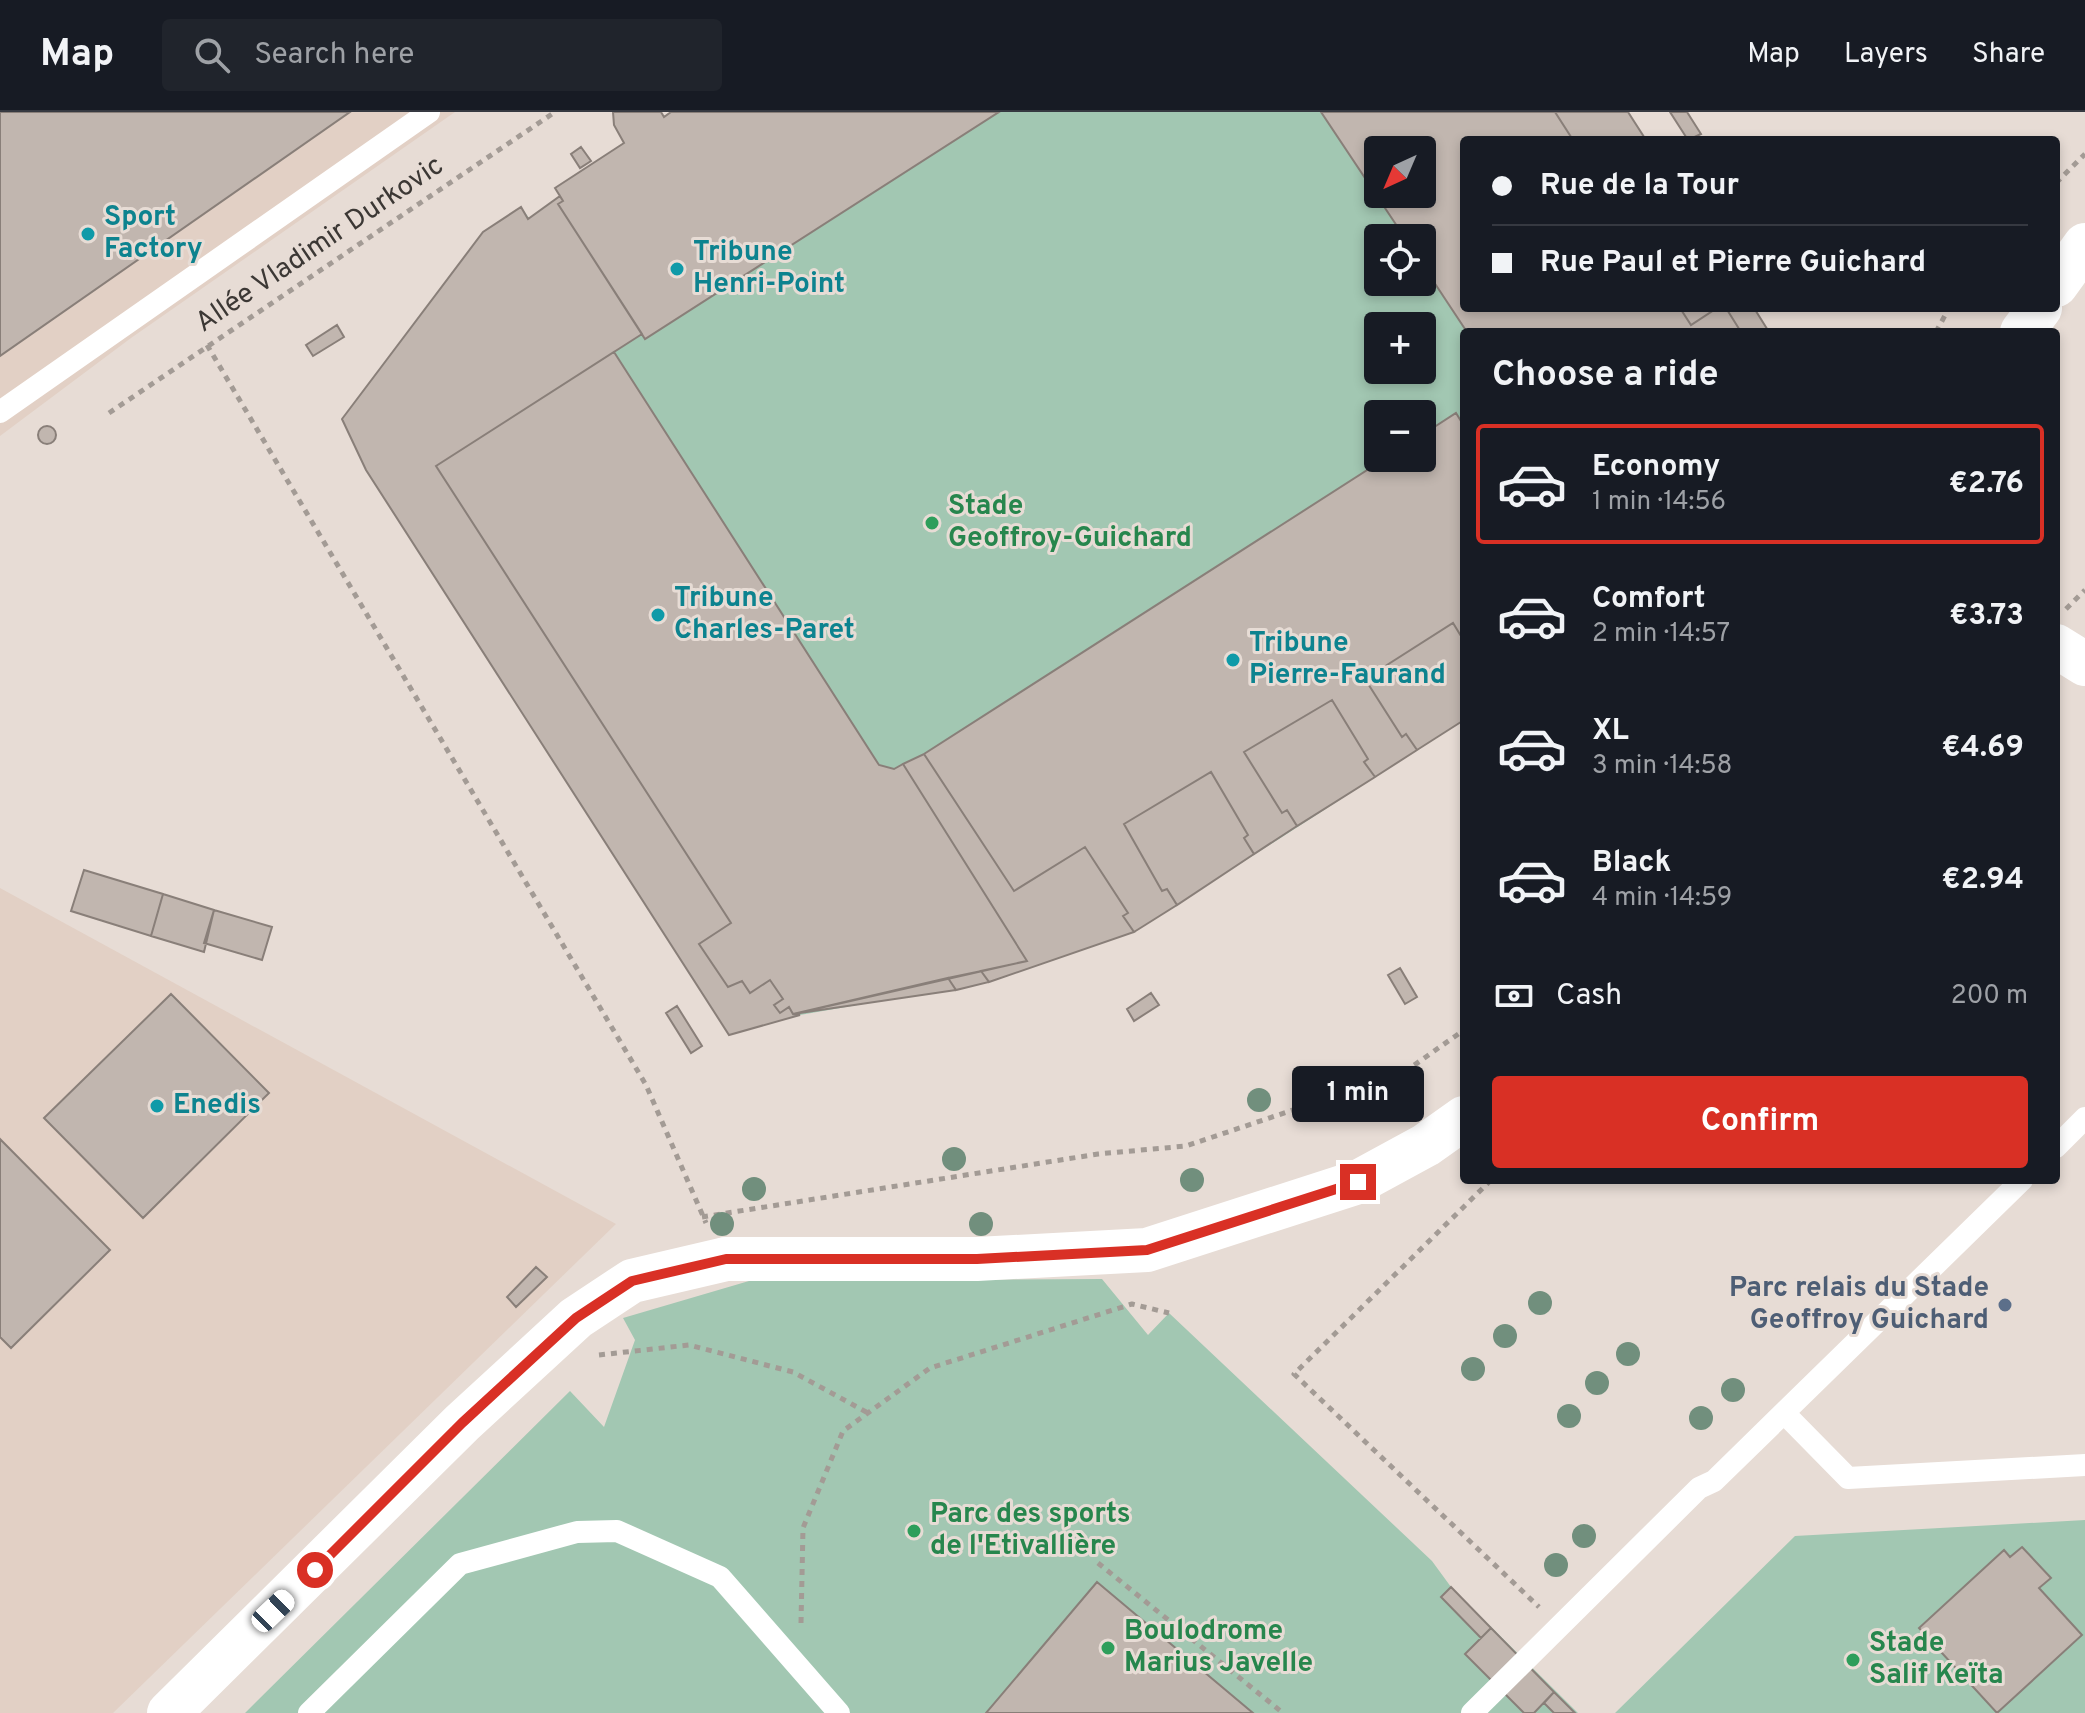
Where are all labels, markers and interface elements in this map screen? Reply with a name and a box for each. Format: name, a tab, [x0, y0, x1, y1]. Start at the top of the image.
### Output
search box	[162, 19, 722, 91]
text: Map	[40, 31, 114, 80]
icon: search	[190, 33, 234, 77]
text: Search here	[254, 37, 414, 74]
text: Map	[1747, 37, 1800, 73]
text: Layers	[1844, 37, 1928, 73]
text: Share	[1972, 37, 2045, 73]
north arrow	[1364, 136, 1436, 208]
map controls	[1364, 136, 1436, 472]
street label: Allée Vladimir Durkovic	[189, 148, 451, 342]
text: Rue de la Tour	[1540, 168, 1739, 205]
place label: Sport Factory	[104, 200, 203, 268]
button: locate	[1364, 224, 1436, 296]
marker: Sport Factory	[79, 225, 97, 243]
place label: Tribune Henri-Point	[693, 235, 845, 303]
text: Rue Paul et Pierre Guichard	[1540, 245, 1926, 282]
marker: Tribune Henri-Point	[668, 260, 686, 278]
button: +	[1364, 312, 1436, 384]
text: Choose a ride	[1492, 353, 1718, 399]
button: −	[1364, 400, 1436, 472]
icon: car	[1496, 448, 1568, 520]
text: Economy	[1592, 449, 1720, 486]
text: €2.76	[1949, 466, 2024, 503]
text: 1 min · 14:56	[1592, 486, 1726, 519]
place label: Stade Geoffroy-Guichard	[948, 489, 1192, 557]
marker: Stade Geoffroy-Guichard	[923, 514, 941, 532]
icon: car	[1496, 580, 1568, 652]
place label: Tribune Charles-Paret	[674, 581, 855, 649]
text: Comfort	[1592, 581, 1705, 618]
text: €3.73	[1949, 598, 2024, 635]
marker: Tribune Charles-Paret	[649, 606, 667, 624]
text: 2 min · 14:57	[1592, 618, 1730, 651]
place label: Tribune Pierre-Faurand	[1249, 626, 1446, 694]
marker: Tribune Pierre-Faurand	[1224, 651, 1242, 669]
icon: car	[1496, 712, 1568, 784]
text: XL	[1592, 713, 1629, 750]
text: €4.69	[1942, 730, 2024, 767]
text: 3 min · 14:58	[1592, 750, 1732, 783]
icon: car	[1496, 844, 1568, 916]
text: Black	[1592, 845, 1671, 882]
text: €2.94	[1942, 862, 2024, 899]
text: 4 min · 14:59	[1592, 882, 1732, 915]
icon: cash	[1492, 974, 1536, 1018]
text: Cash	[1556, 978, 1622, 1015]
text: 200 m	[1951, 980, 2028, 1013]
callout: 1 min	[1292, 1066, 1424, 1122]
button: Confirm	[1492, 1076, 2028, 1168]
text: 1 min	[1327, 1077, 1389, 1110]
place label: Enedis	[173, 1088, 261, 1124]
marker: Enedis	[148, 1097, 166, 1115]
route end	[1340, 1164, 1376, 1200]
place label: Parc relais du Stade Geoffroy Guichard	[1729, 1271, 1989, 1339]
marker: Parc relais du Stade Geoffroy Guichard	[1996, 1296, 2014, 1314]
place label: Parc des sports de l'Etivallière	[930, 1497, 1130, 1565]
marker: Parc des sports de l'Etivallière	[905, 1522, 923, 1540]
route start	[297, 1552, 333, 1588]
car	[247, 1586, 299, 1636]
place label: Boulodrome Marius Javelle	[1124, 1614, 1313, 1682]
place label: Stade Salif Keïta	[1869, 1626, 2004, 1694]
marker: Boulodrome Marius Javelle	[1099, 1639, 1117, 1657]
marker: Stade Salif Keïta	[1844, 1651, 1862, 1669]

